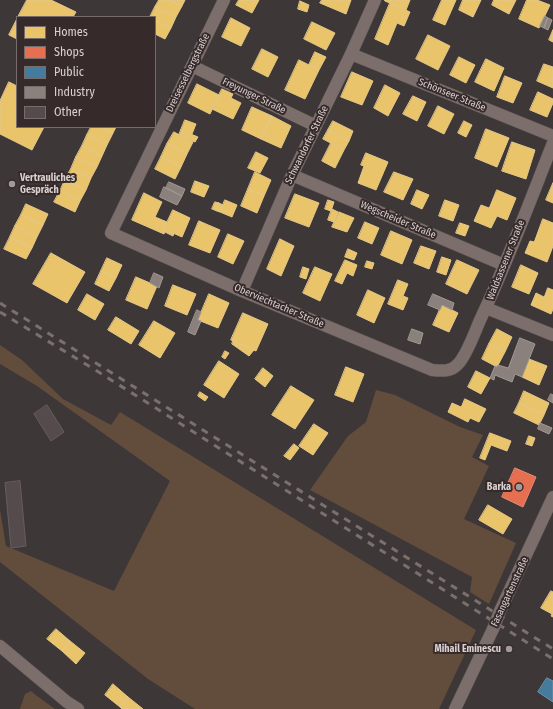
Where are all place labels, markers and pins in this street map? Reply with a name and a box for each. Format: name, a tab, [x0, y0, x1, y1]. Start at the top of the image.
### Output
place label: Vertrauliches Gespräch	[20, 172, 75, 196]
marker: Vertrauliches Gespräch	[7, 179, 17, 189]
place label: Barka	[487, 481, 511, 493]
marker: Barka	[514, 482, 524, 492]
place label: Mihail Eminescu	[435, 643, 501, 655]
marker: Mihail Eminescu	[504, 644, 514, 654]

